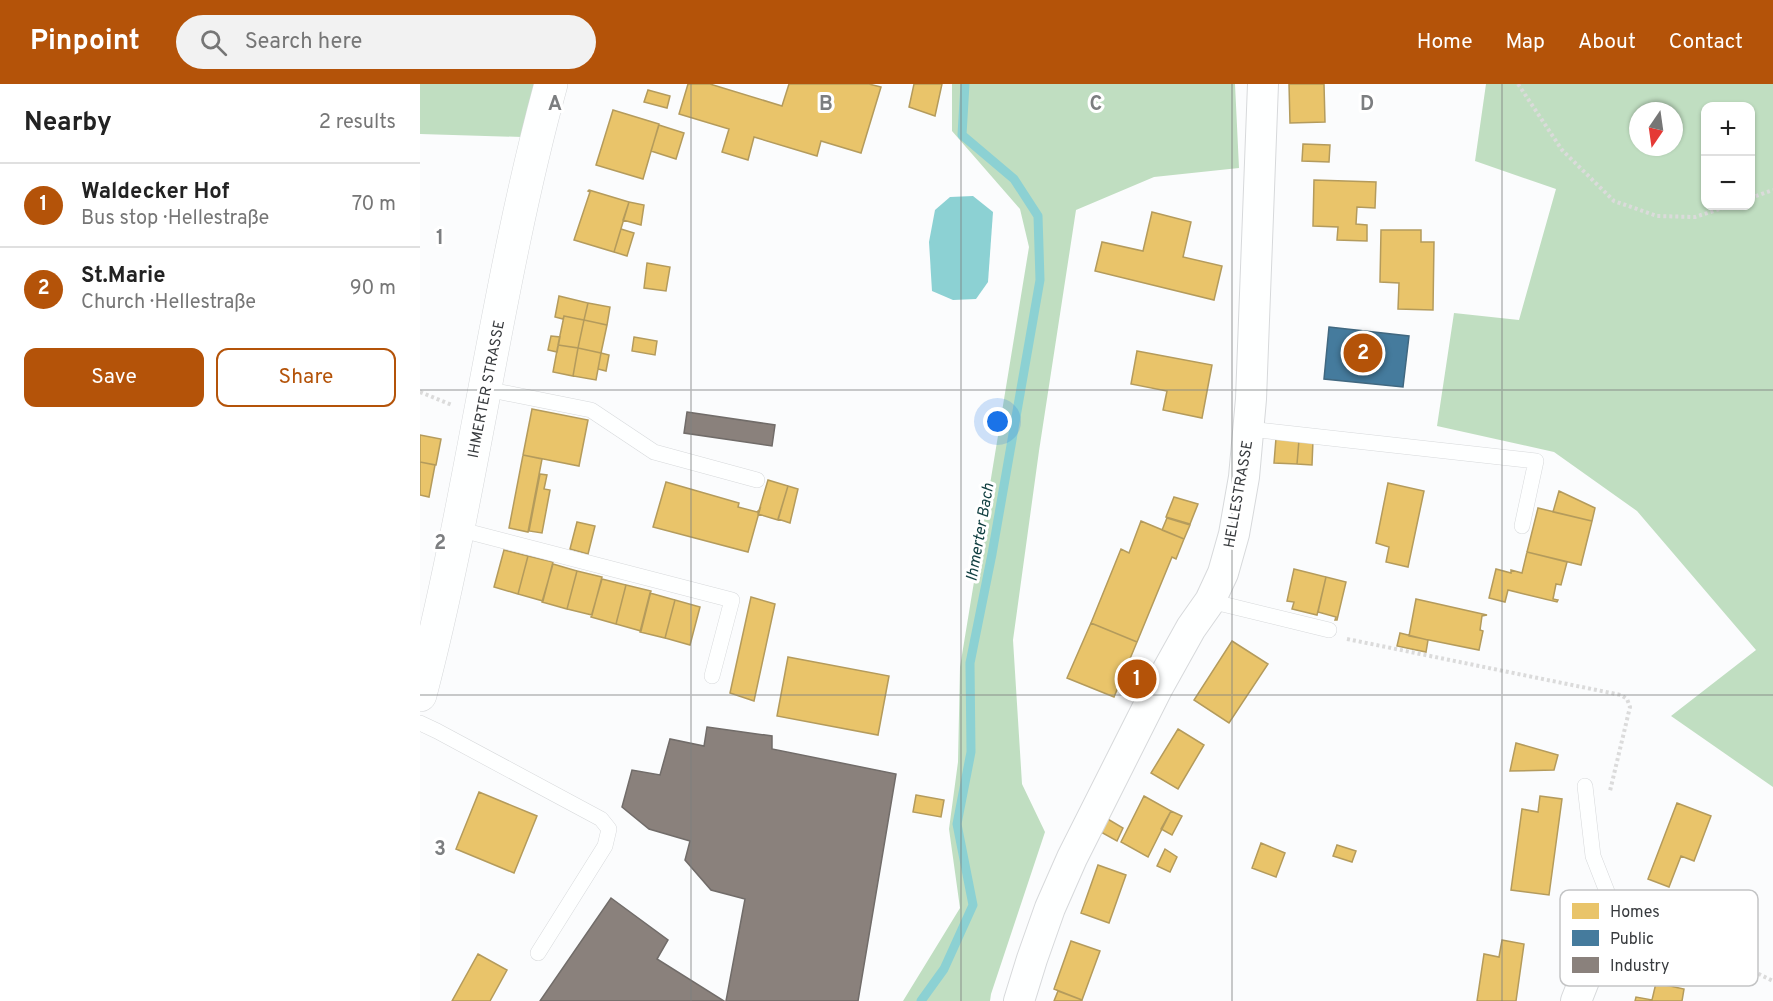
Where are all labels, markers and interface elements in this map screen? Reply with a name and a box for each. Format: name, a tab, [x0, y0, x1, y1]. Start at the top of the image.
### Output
search box	[176, 15, 596, 69]
text: Pinpoint	[30, 24, 140, 60]
icon: search	[197, 26, 230, 59]
text: Search here	[245, 29, 362, 56]
text: Home	[1417, 29, 1473, 56]
text: Map	[1506, 29, 1545, 56]
text: About	[1578, 29, 1636, 56]
text: Contact	[1669, 29, 1743, 56]
text: A	[548, 92, 562, 118]
text: B	[819, 92, 833, 118]
text: C	[1090, 92, 1102, 118]
text: D	[1360, 92, 1374, 118]
north arrow	[1629, 102, 1683, 156]
map controls	[1701, 102, 1755, 210]
button: +	[1701, 102, 1755, 156]
text: Nearby	[24, 107, 112, 140]
text: 2 results	[319, 110, 396, 136]
button: −	[1701, 156, 1755, 210]
text: Waldecker Hof	[81, 179, 229, 206]
text: 1	[40, 192, 48, 218]
text: 70 m	[352, 192, 396, 218]
text: Bus stop · Hellestraße	[81, 206, 269, 232]
text: 1	[436, 226, 444, 252]
text: St.Marie	[81, 263, 166, 290]
text: 2	[37, 276, 50, 302]
text: 90 m	[350, 276, 396, 302]
text: Church · Hellestraße	[81, 290, 256, 316]
street label: IHMERTER STRASSE	[465, 319, 510, 460]
pin: 2	[1344, 330, 1382, 376]
button: Save	[24, 348, 204, 407]
button: Share	[216, 348, 396, 407]
your location	[983, 407, 1012, 436]
street label: HELLESTRASSE	[1221, 439, 1258, 549]
water label: Ihmerter Bach	[963, 481, 999, 583]
text: 2	[434, 531, 446, 557]
pin: 1	[1118, 656, 1156, 702]
text: 3	[434, 837, 446, 863]
legend	[1560, 890, 1758, 986]
text: Homes	[1610, 903, 1660, 923]
text: Public	[1610, 930, 1654, 950]
text: Industry	[1610, 957, 1669, 977]

